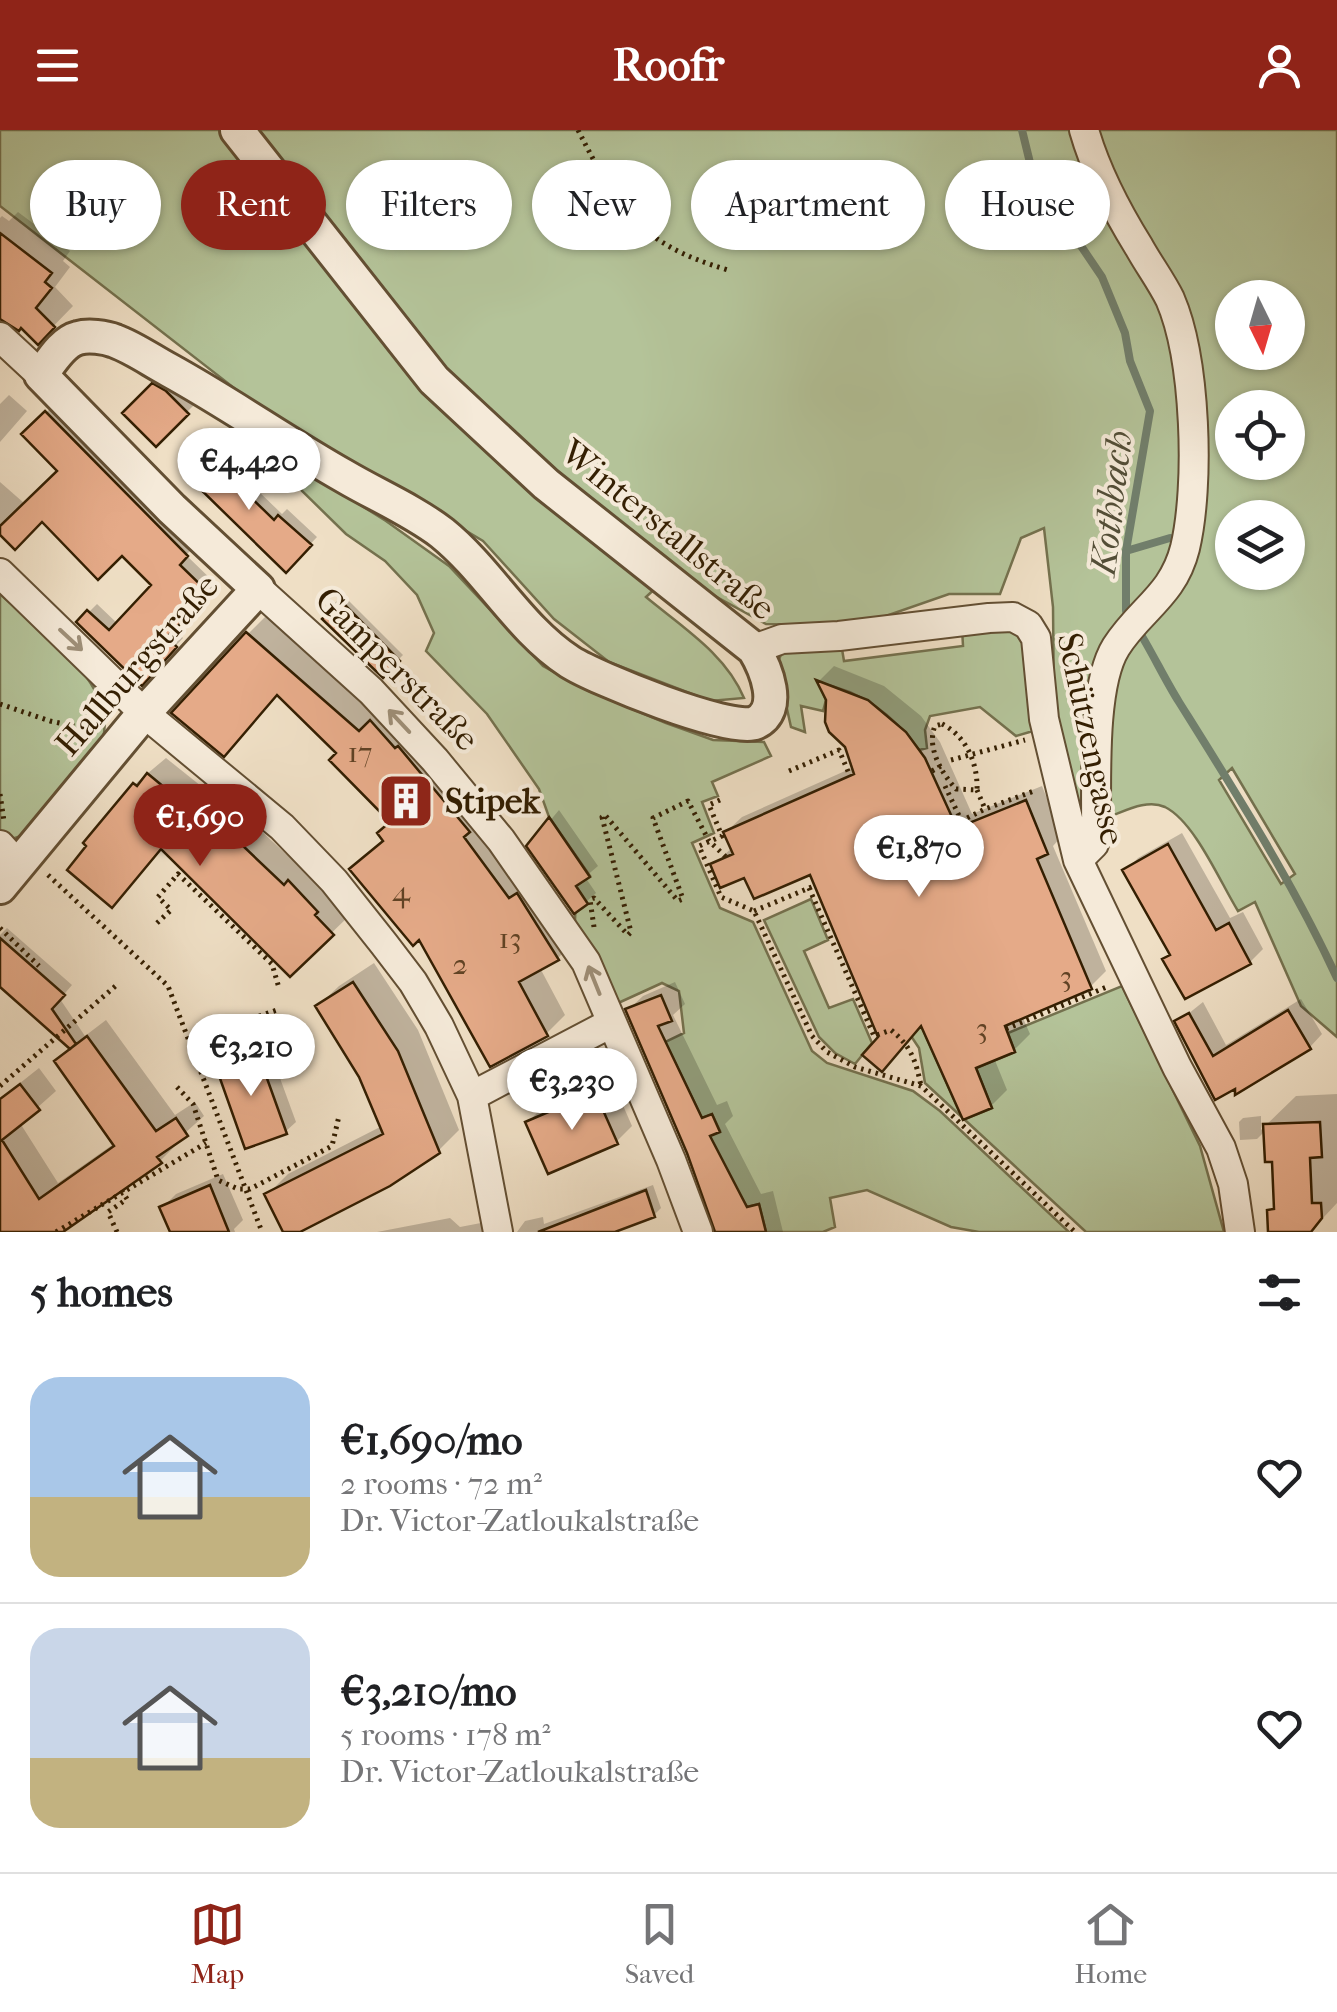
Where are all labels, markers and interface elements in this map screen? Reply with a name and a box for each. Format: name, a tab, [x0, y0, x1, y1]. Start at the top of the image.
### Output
icon: menu	[30, 38, 85, 93]
icon: person	[1252, 38, 1307, 93]
text: Roofr	[613, 39, 724, 92]
chip: Buy	[30, 160, 161, 250]
chip: Rent	[181, 160, 326, 250]
chip: Filters	[346, 160, 512, 250]
chip: New	[532, 160, 671, 250]
chip: Apartment	[691, 160, 925, 250]
chip: House	[945, 160, 1110, 250]
north arrow	[1215, 280, 1305, 370]
map controls	[1215, 280, 1305, 590]
button: locate	[1215, 390, 1305, 480]
pin: €4,420	[168, 428, 330, 513]
water label: Kothbach	[1079, 428, 1142, 581]
street label: Winterstallstraße	[552, 431, 783, 629]
text: €4,420	[199, 442, 299, 479]
button: layers	[1215, 500, 1305, 590]
street label: Hallburgstraße	[47, 566, 227, 764]
street label: Gamperstraße	[307, 579, 487, 759]
one-way arrow	[58, 628, 82, 652]
street label: Schützengasse	[1049, 629, 1133, 849]
one-way arrow	[388, 709, 411, 734]
house number: 17	[347, 735, 373, 770]
building icon: Stipek	[376, 771, 436, 831]
place label: Stipek	[445, 781, 541, 822]
pin: €1,690	[119, 784, 281, 869]
text: €1,690	[156, 798, 244, 835]
pin: €1,870	[838, 815, 1000, 900]
text: €1,870	[876, 829, 962, 866]
house number: 4	[392, 874, 411, 909]
house number: 13	[498, 921, 522, 956]
house number: 2	[452, 947, 468, 982]
house number: 3	[1060, 959, 1072, 994]
one-way arrow	[583, 966, 601, 996]
house number: 3	[976, 1011, 988, 1046]
pin: €3,210	[170, 1014, 332, 1099]
text: €3,210	[209, 1028, 293, 1065]
pin: €3,230	[491, 1048, 653, 1133]
text: €3,230	[529, 1062, 615, 1099]
icon: filters	[1252, 1265, 1307, 1320]
text: 5 homes	[30, 1268, 173, 1317]
text: €1,690/mo	[340, 1416, 523, 1465]
icon: home	[110, 1417, 230, 1537]
icon: heart	[1252, 1450, 1307, 1505]
text: 2 rooms · 72 m²	[340, 1465, 542, 1502]
text: Dr. Victor-Zatloukalstraße	[340, 1502, 699, 1539]
text: €3,210/mo	[340, 1667, 517, 1716]
icon: home	[110, 1668, 230, 1788]
icon: heart	[1252, 1701, 1307, 1756]
text: 5 rooms · 178 m²	[340, 1716, 550, 1753]
text: Dr. Victor-Zatloukalstraße	[340, 1753, 699, 1790]
tab: Map	[190, 1897, 245, 1990]
tab: Saved	[625, 1897, 694, 1990]
tab: Home	[1074, 1897, 1147, 1990]

